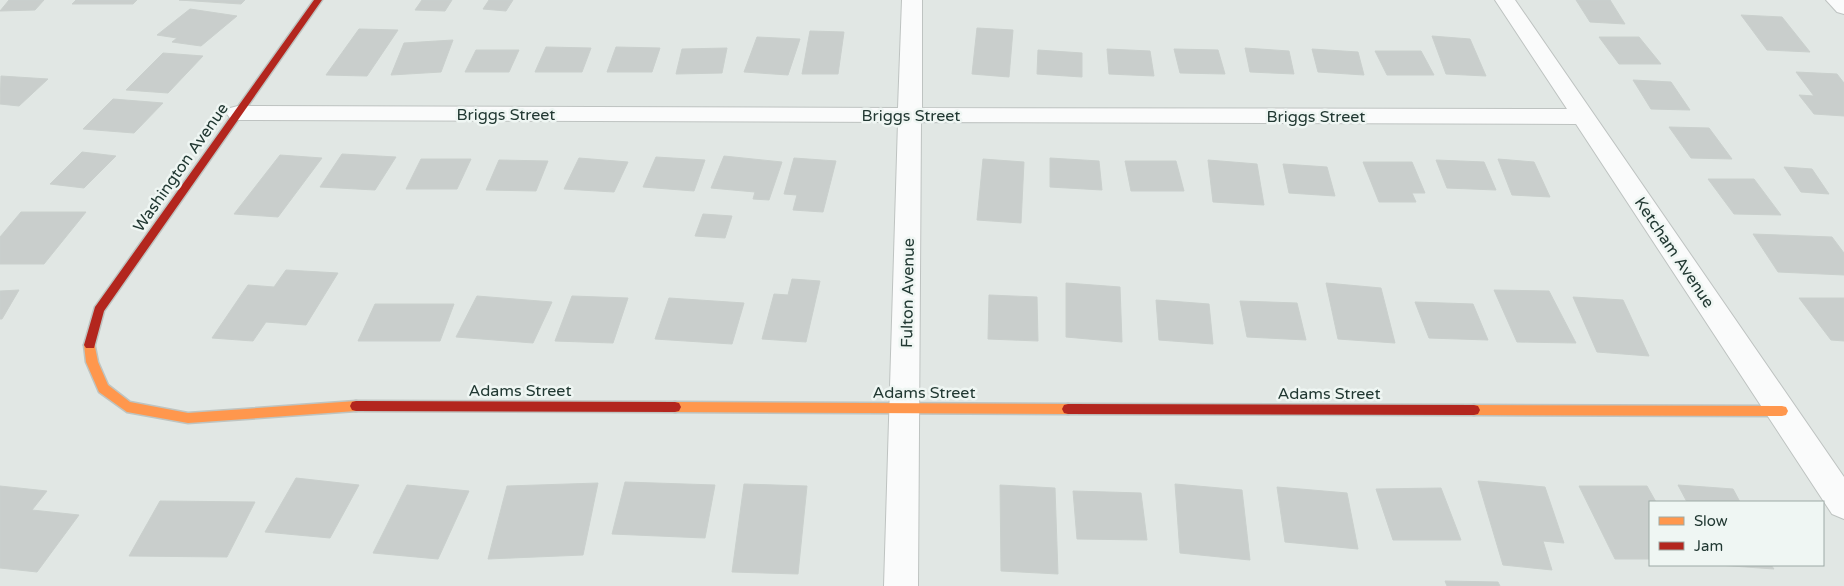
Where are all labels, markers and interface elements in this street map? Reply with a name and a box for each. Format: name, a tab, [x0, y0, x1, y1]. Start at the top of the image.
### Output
street label: Washington Avenue	[129, 99, 233, 236]
street label: Briggs Street	[457, 105, 555, 125]
street label: Briggs Street	[862, 106, 960, 126]
street label: Briggs Street	[1267, 107, 1365, 127]
street label: Ketcham Avenue	[1630, 193, 1719, 312]
street label: Fulton Avenue	[897, 238, 919, 348]
street label: Adams Street	[468, 381, 572, 401]
street label: Adams Street	[872, 383, 976, 403]
street label: Adams Street	[1277, 384, 1381, 404]
legend	[1649, 501, 1824, 566]
text: Slow	[1694, 512, 1728, 530]
text: Jam	[1694, 537, 1723, 555]

